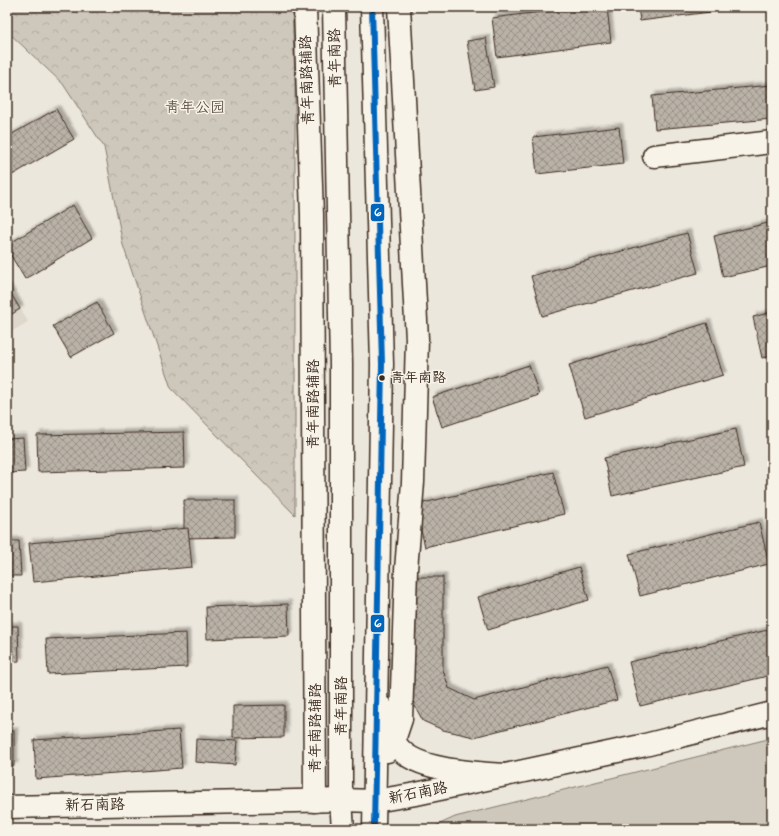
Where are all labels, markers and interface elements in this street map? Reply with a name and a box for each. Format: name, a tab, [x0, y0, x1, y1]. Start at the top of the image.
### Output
street label: 青年南路	[324, 28, 346, 88]
street label: 青年南路辅路	[295, 35, 319, 125]
park label: 青年公园	[165, 97, 225, 118]
line badge: 6	[370, 203, 385, 222]
text: 6	[375, 205, 382, 220]
street label: 青年南路辅路	[303, 359, 324, 449]
place label: 青年南路	[390, 368, 446, 388]
marker: 青年南路	[377, 373, 387, 383]
line badge: 6	[370, 614, 385, 633]
text: 6	[375, 616, 382, 631]
street label: 青年南路	[331, 676, 352, 736]
street label: 青年南路辅路	[305, 683, 326, 773]
street label: 新石南路	[387, 777, 449, 809]
street label: 新石南路	[65, 794, 125, 816]

